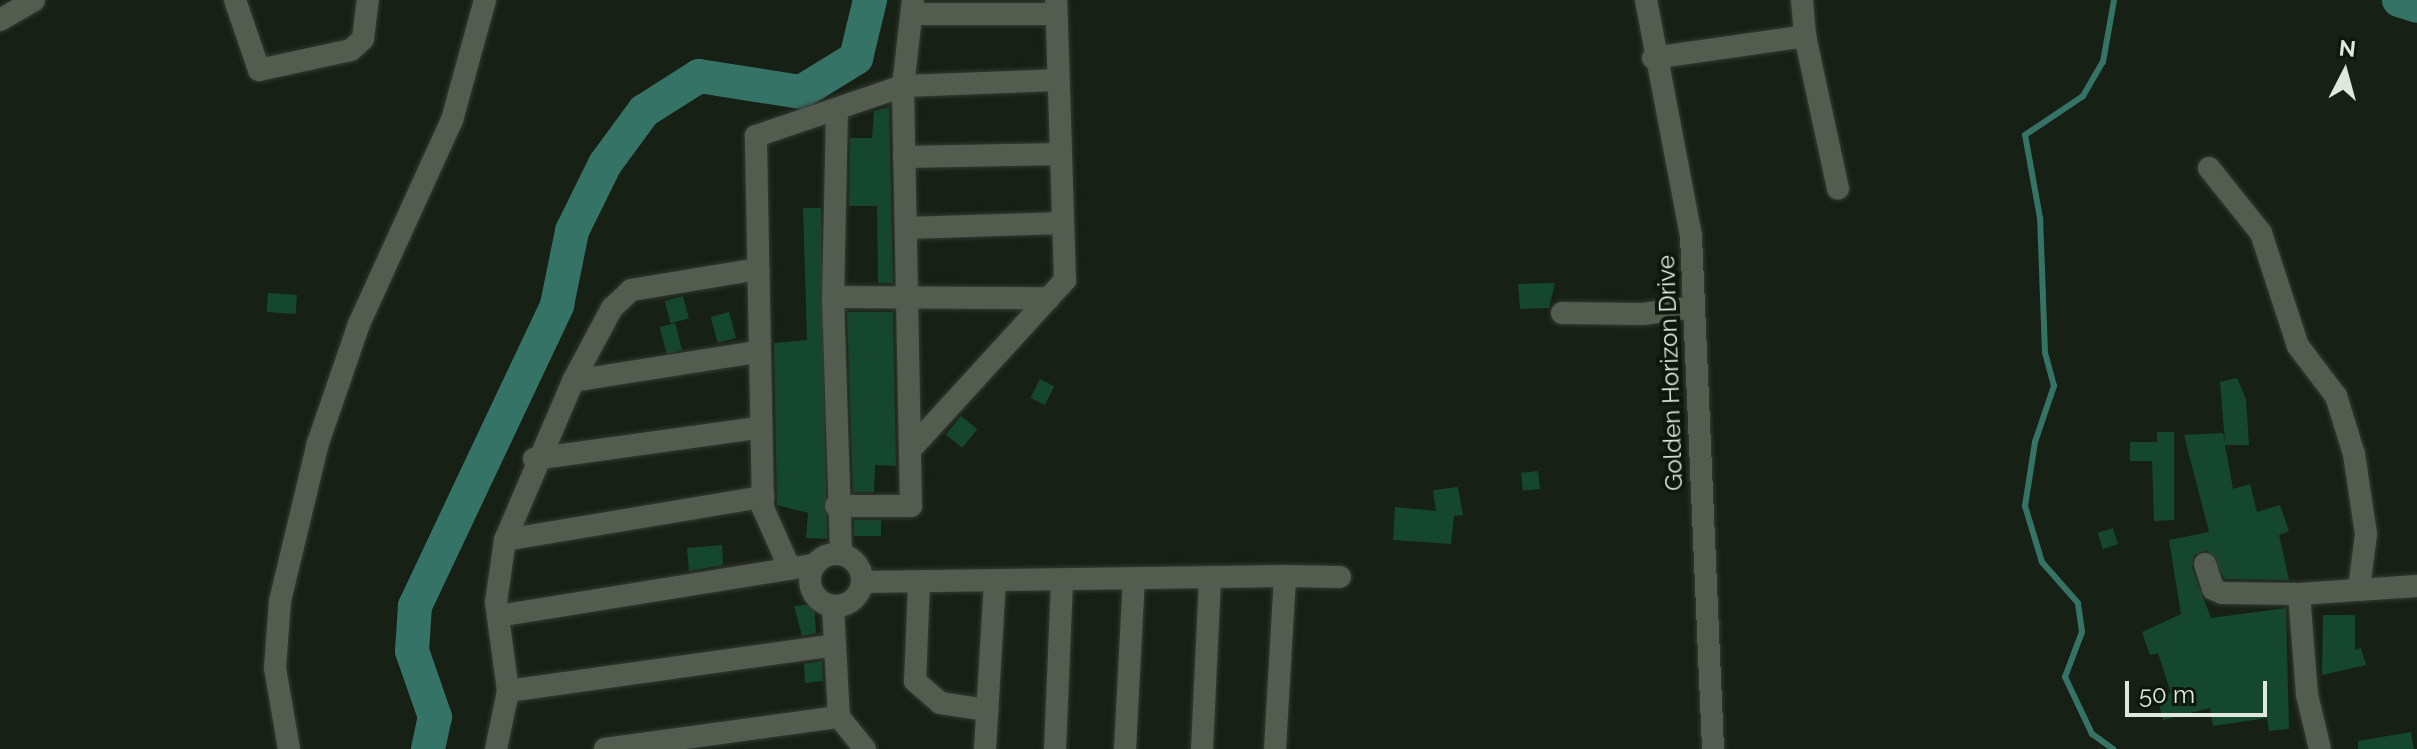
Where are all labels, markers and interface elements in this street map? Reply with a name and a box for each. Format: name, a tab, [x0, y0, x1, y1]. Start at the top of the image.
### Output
north arrow	[2305, 32, 2385, 112]
text: N	[2338, 34, 2357, 62]
street label: Golden Horizon Drive	[1651, 255, 1689, 491]
scale bar	[2129, 665, 2271, 715]
text: 50 m	[2139, 680, 2195, 709]

